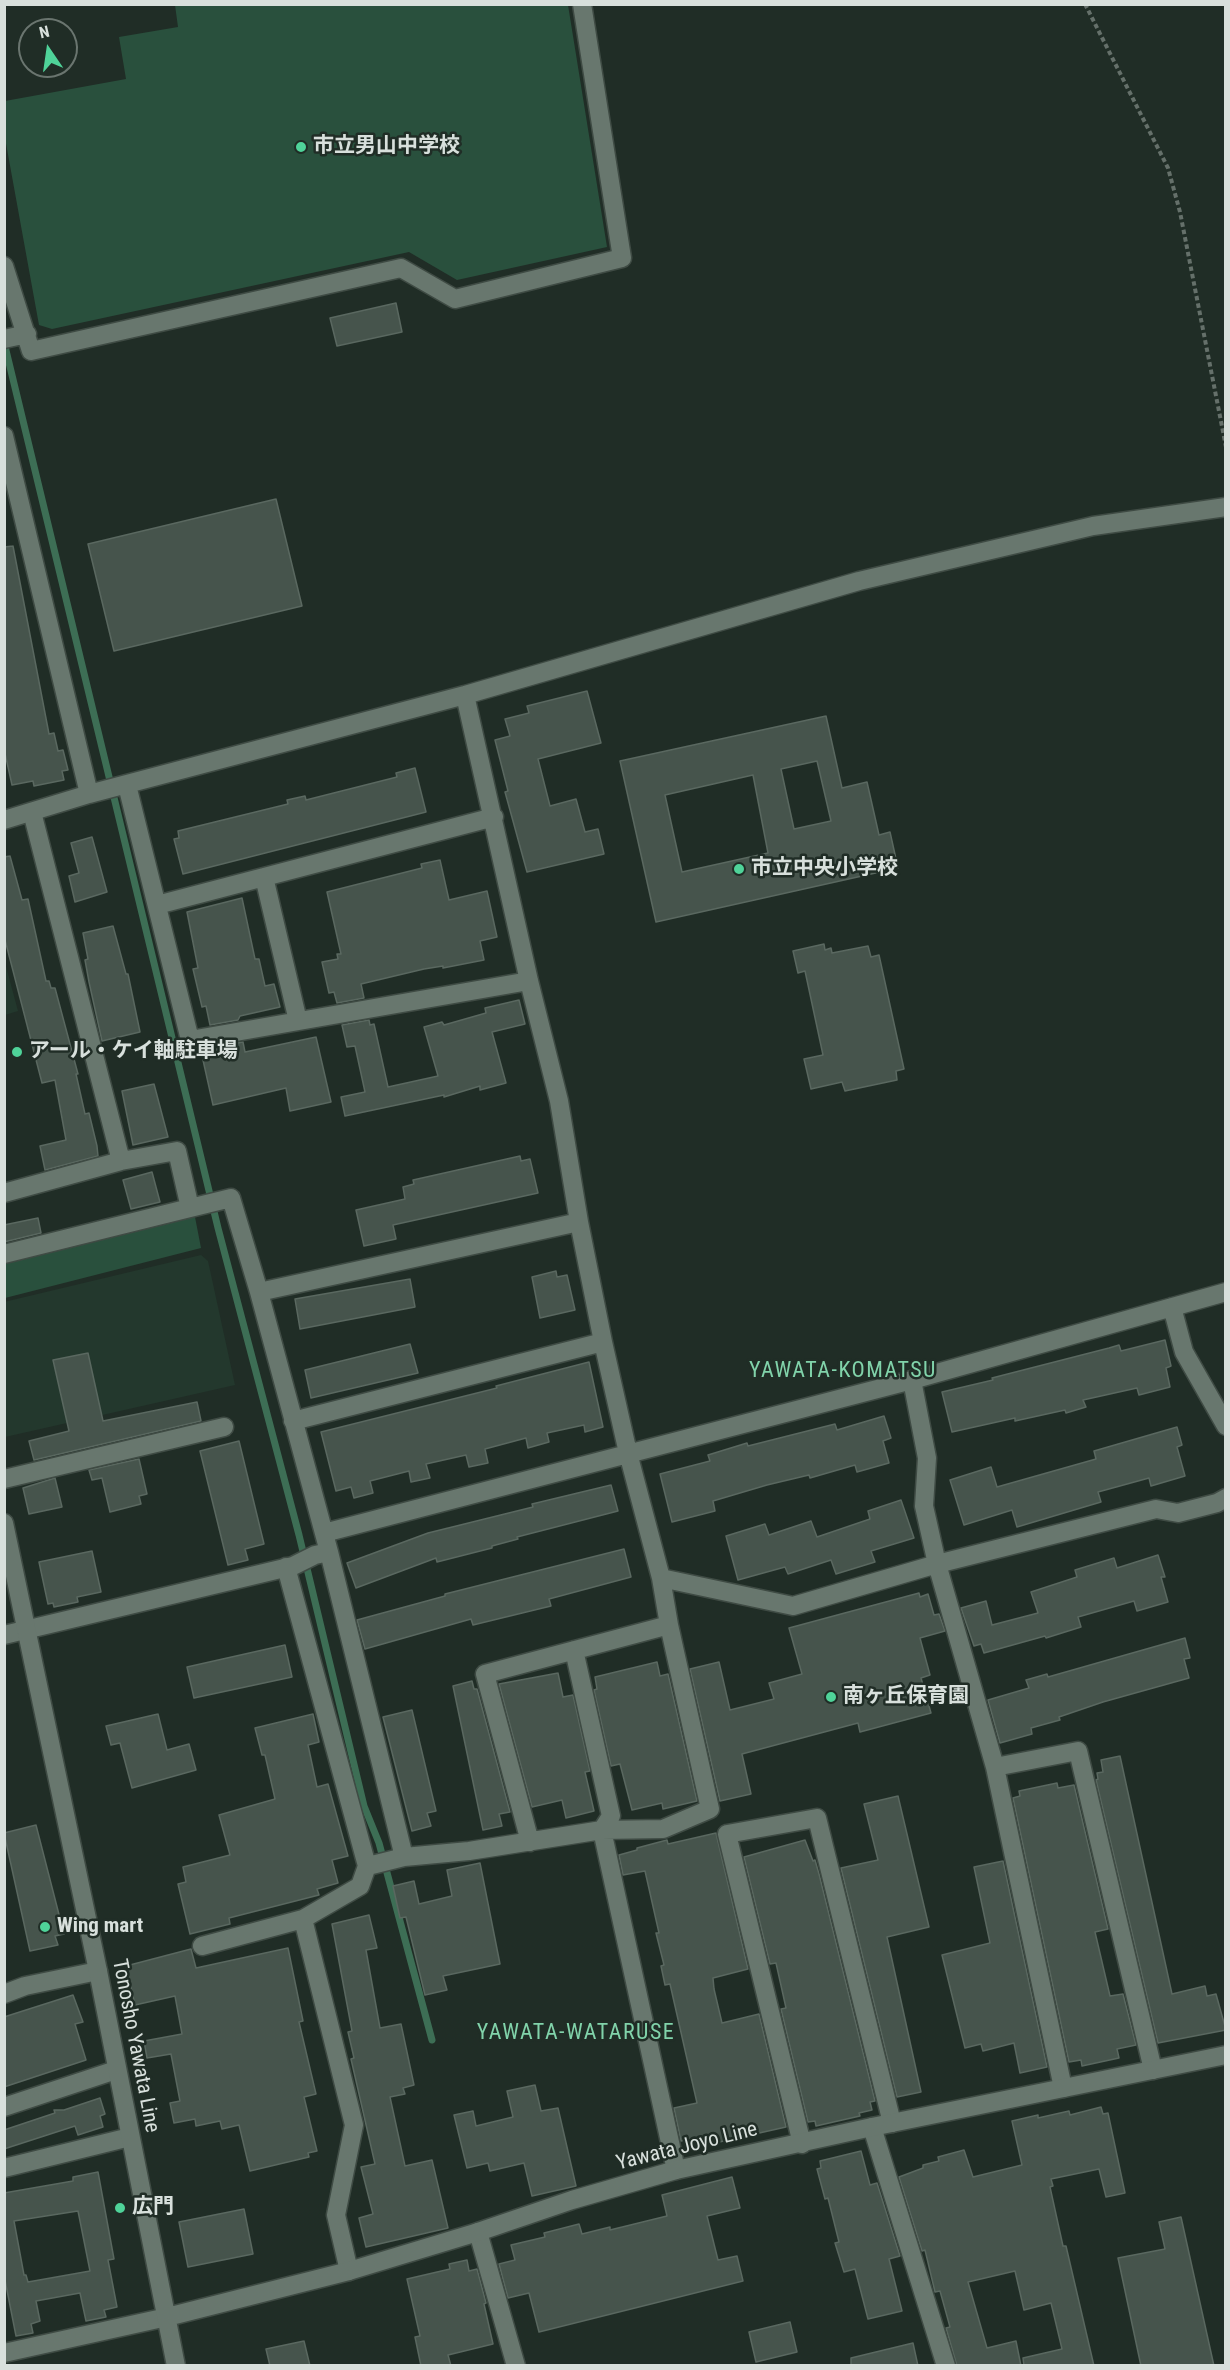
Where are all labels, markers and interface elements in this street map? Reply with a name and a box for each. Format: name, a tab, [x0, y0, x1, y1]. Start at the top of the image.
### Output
north arrow	[18, 18, 78, 78]
text: N	[37, 22, 51, 42]
place label: 市立男山中学校	[313, 134, 460, 160]
marker: 市立男山中学校	[294, 140, 308, 154]
place label: 市立中央小学校	[751, 856, 898, 882]
marker: 市立中央小学校	[732, 862, 746, 876]
place label: アール・ケイ軸駐車場	[29, 1039, 238, 1065]
marker: アール・ケイ軸駐車場	[10, 1045, 24, 1059]
district label: YAWATA-KOMATSU	[749, 1358, 937, 1384]
place label: 南ヶ丘保育園	[843, 1684, 969, 1710]
marker: 南ヶ丘保育園	[824, 1690, 838, 1704]
place label: Wing mart	[57, 1914, 143, 1940]
marker: Wing mart	[38, 1920, 52, 1934]
street label: Tonosho Yawata Line	[106, 1957, 164, 2135]
district label: YAWATA-WATARUSE	[477, 2020, 675, 2046]
street label: Yawata Joyo Line	[614, 2117, 760, 2177]
place label: 広門	[132, 2195, 174, 2221]
marker: 広門	[113, 2201, 127, 2215]

